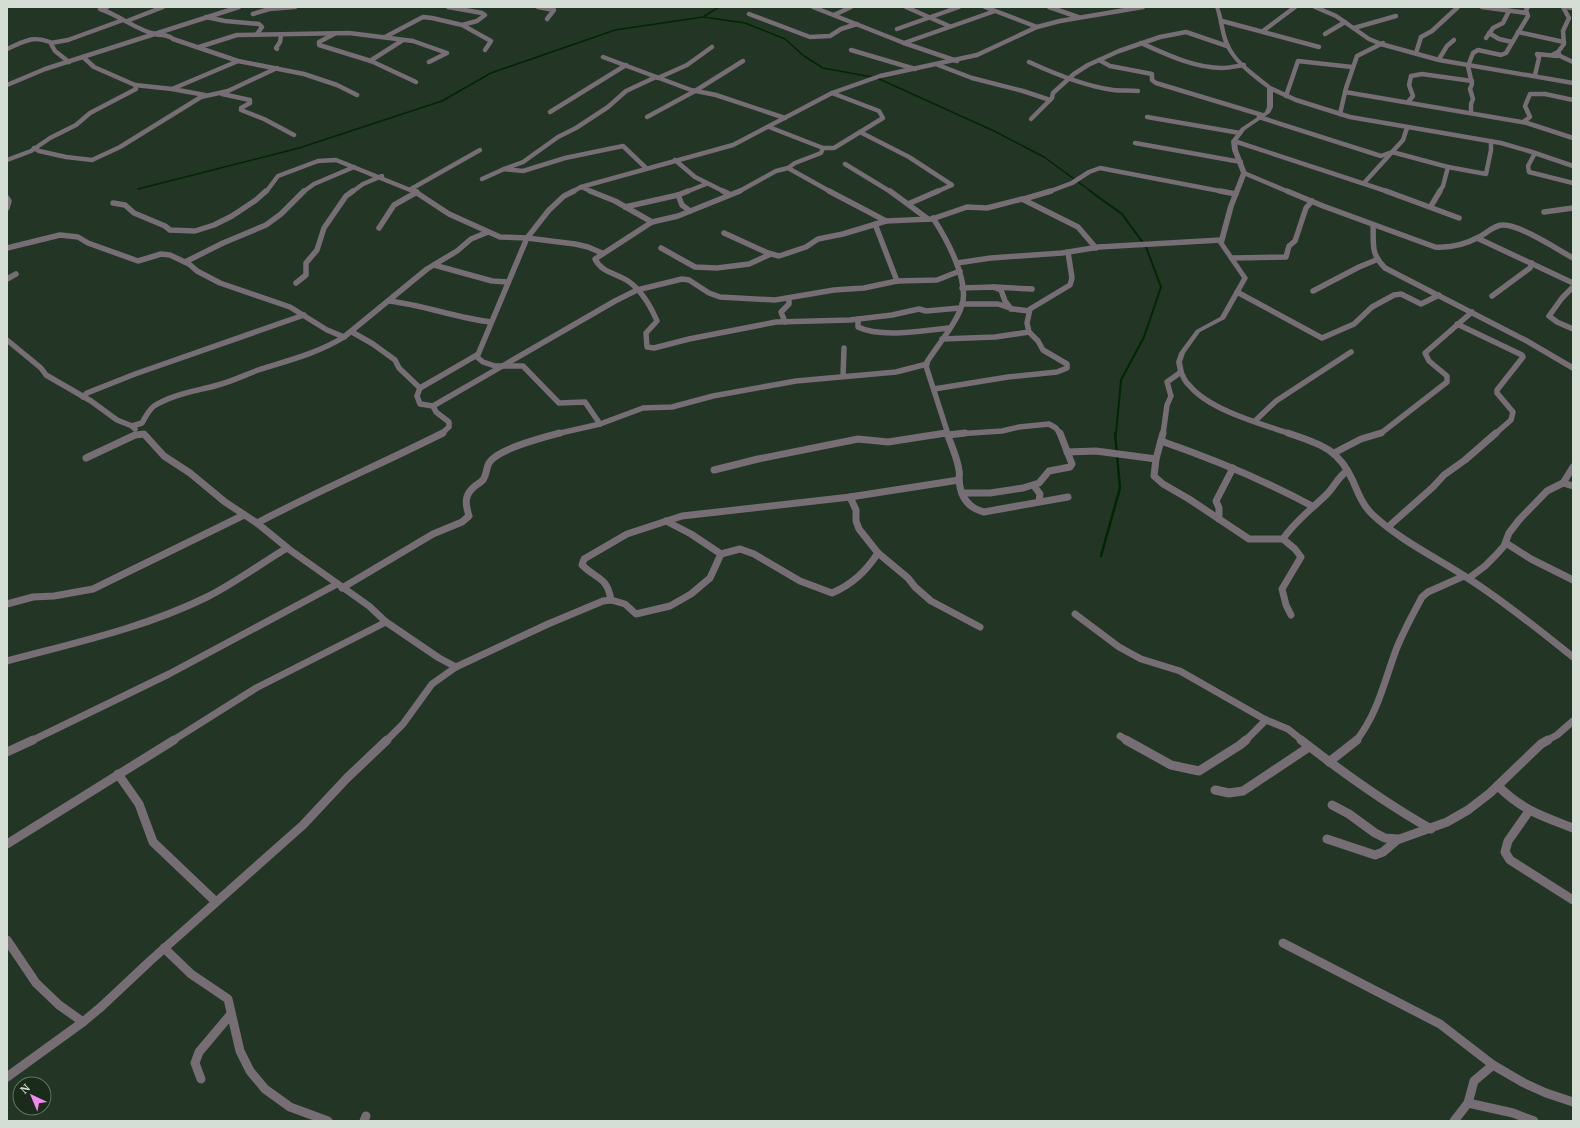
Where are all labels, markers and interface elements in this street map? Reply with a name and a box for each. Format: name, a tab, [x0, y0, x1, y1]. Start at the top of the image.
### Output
north arrow	[12, 1076, 52, 1116]
text: N	[17, 1080, 33, 1097]

